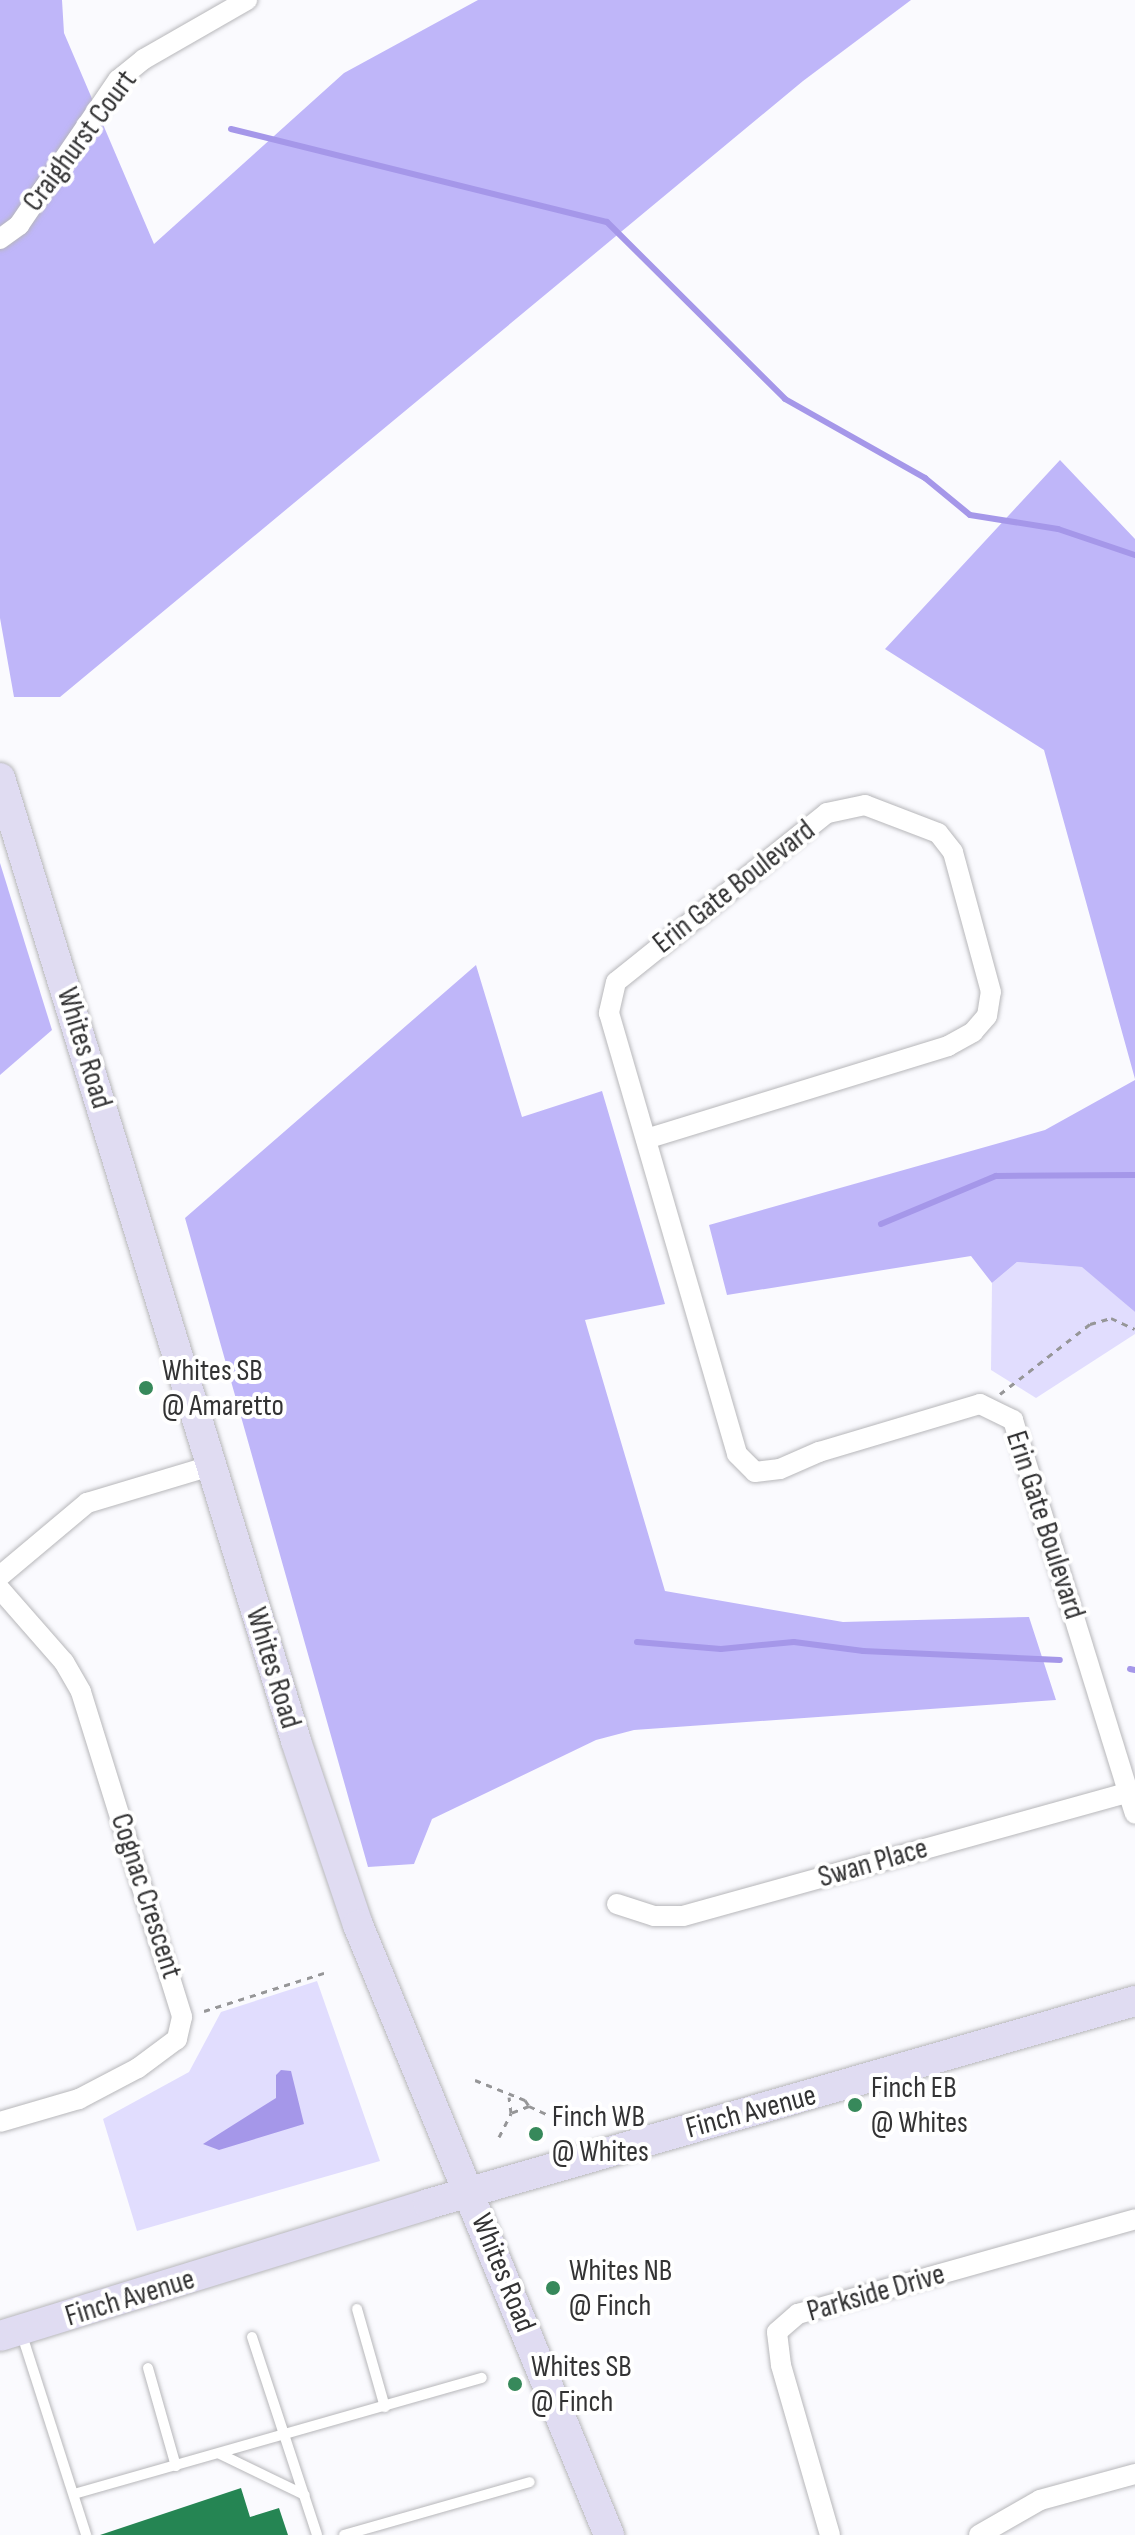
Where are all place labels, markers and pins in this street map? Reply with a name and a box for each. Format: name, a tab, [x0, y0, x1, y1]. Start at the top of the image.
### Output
place label: Whites SB @ Amaretto	[162, 1353, 284, 1424]
marker: Whites SB @ Amaretto	[137, 1379, 155, 1397]
place label: Finch EB @ Whites	[871, 2070, 968, 2140]
marker: Finch EB @ Whites	[846, 2096, 864, 2114]
place label: Finch WB @ Whites	[552, 2099, 649, 2170]
marker: Finch WB @ Whites	[527, 2125, 545, 2143]
place label: Whites NB @ Finch	[569, 2253, 672, 2324]
marker: Whites NB @ Finch	[544, 2279, 562, 2297]
place label: Whites SB @ Finch	[531, 2349, 632, 2420]
marker: Whites SB @ Finch	[506, 2375, 524, 2393]

